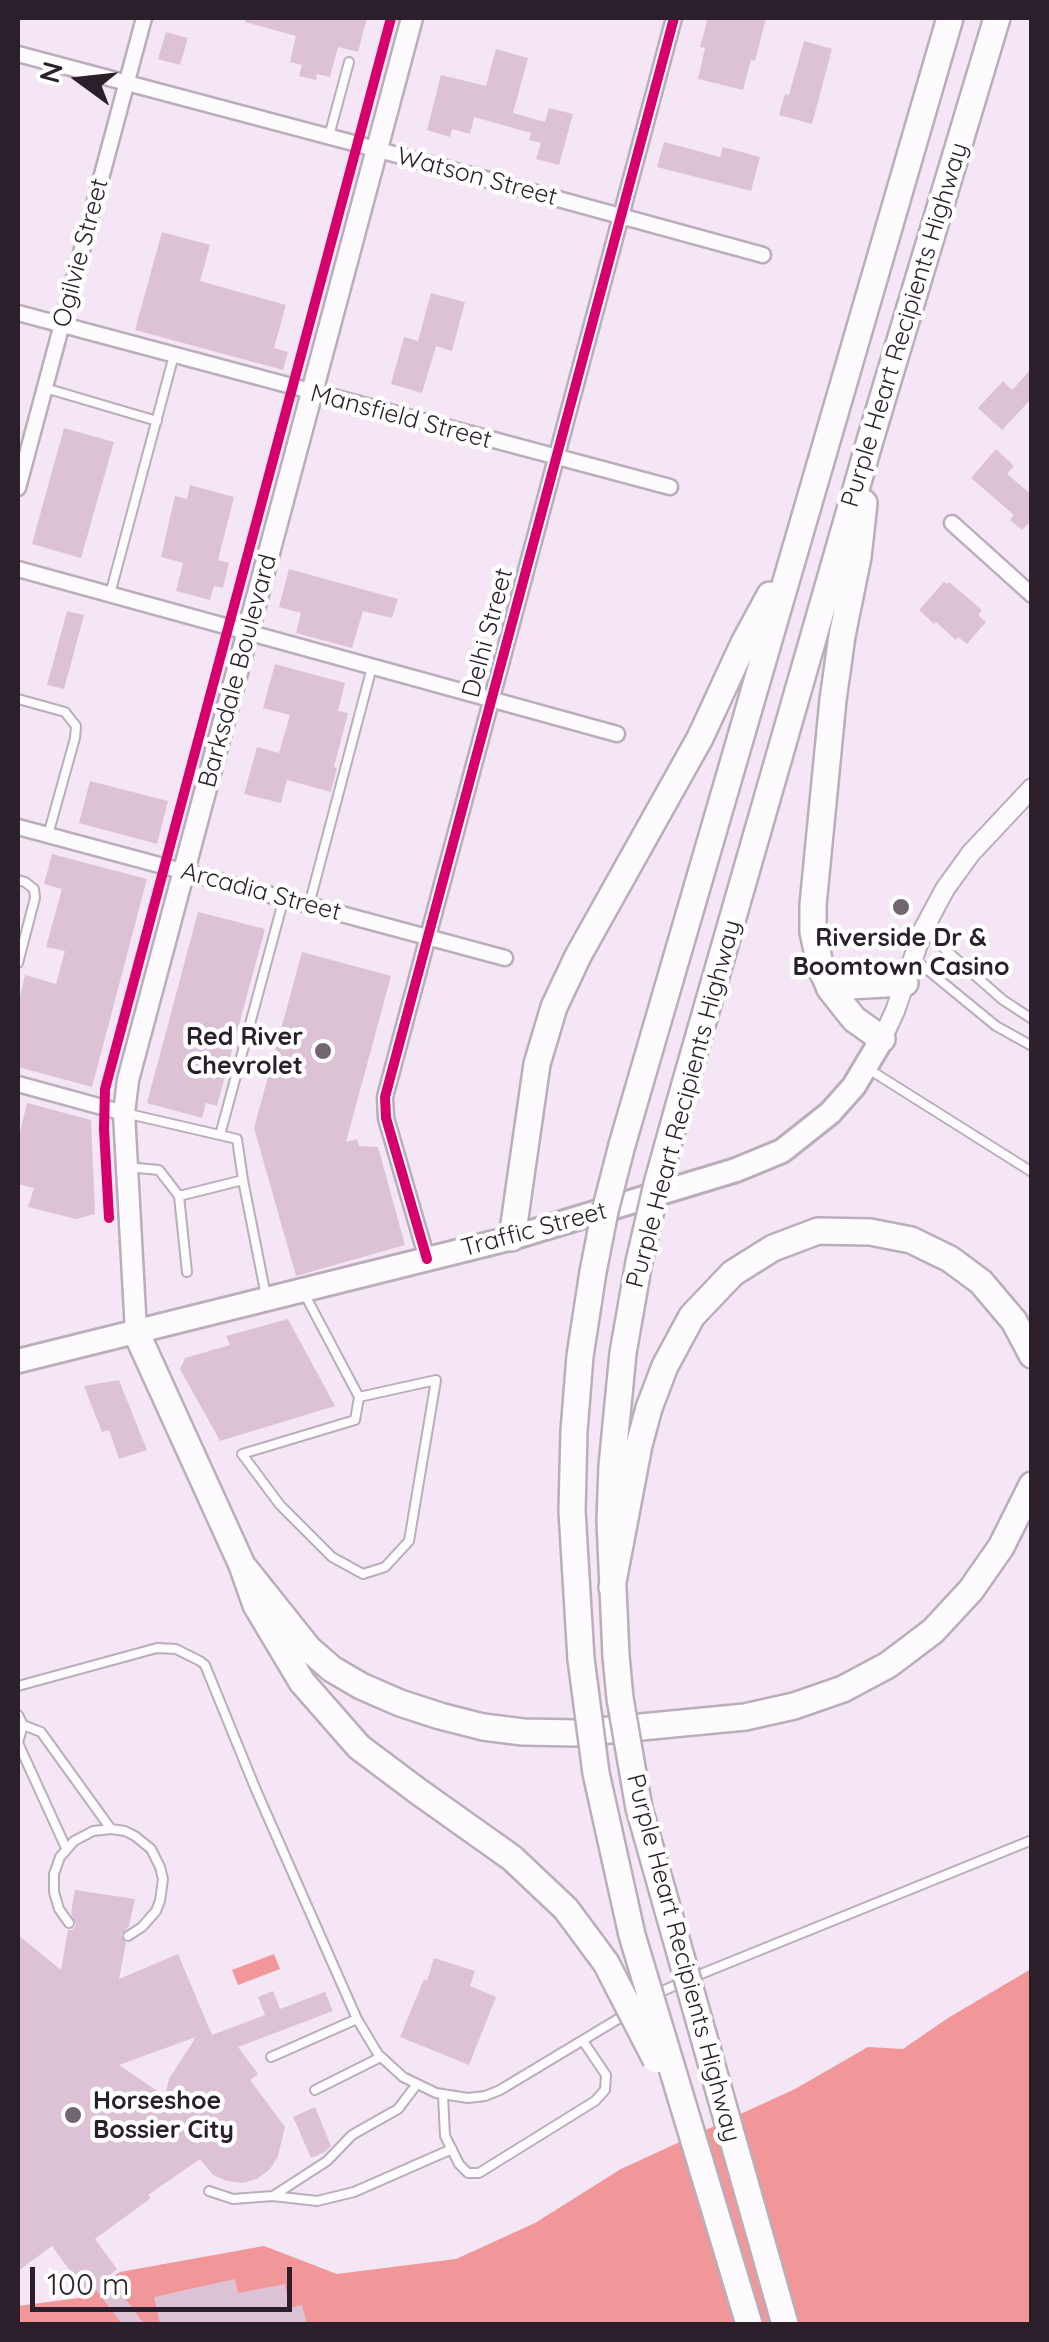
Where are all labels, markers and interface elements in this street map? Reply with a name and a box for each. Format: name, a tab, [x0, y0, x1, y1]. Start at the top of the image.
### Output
north arrow	[30, 30, 130, 130]
text: N	[31, 58, 70, 87]
street label: Purple Heart Recipients Highway	[835, 139, 975, 511]
street label: Watson Street	[394, 141, 560, 213]
street label: Ogilvie Street	[47, 175, 115, 331]
street label: Mansfield Street	[307, 378, 495, 456]
street label: Barksdale Boulevard	[192, 551, 284, 791]
street label: Delhi Street	[456, 565, 520, 701]
street label: Arcadia Street	[178, 856, 344, 928]
marker: Riverside Dr & Boomtown Casino	[890, 896, 912, 918]
street label: Purple Heart Recipients Highway	[620, 917, 748, 1291]
place label: Riverside Dr & Boomtown Casino	[792, 923, 1010, 982]
place label: Red River Chevrolet	[186, 1022, 303, 1081]
marker: Red River Chevrolet	[312, 1040, 334, 1062]
street label: Traffic Street	[458, 1196, 610, 1264]
street label: Purple Heart Recipients Highway	[619, 1771, 747, 2145]
place label: Horseshoe Bossier City	[93, 2086, 234, 2145]
marker: Horseshoe Bossier City	[62, 2104, 84, 2126]
scale bar	[35, 2247, 298, 2309]
text: 100 m	[47, 2265, 129, 2303]

